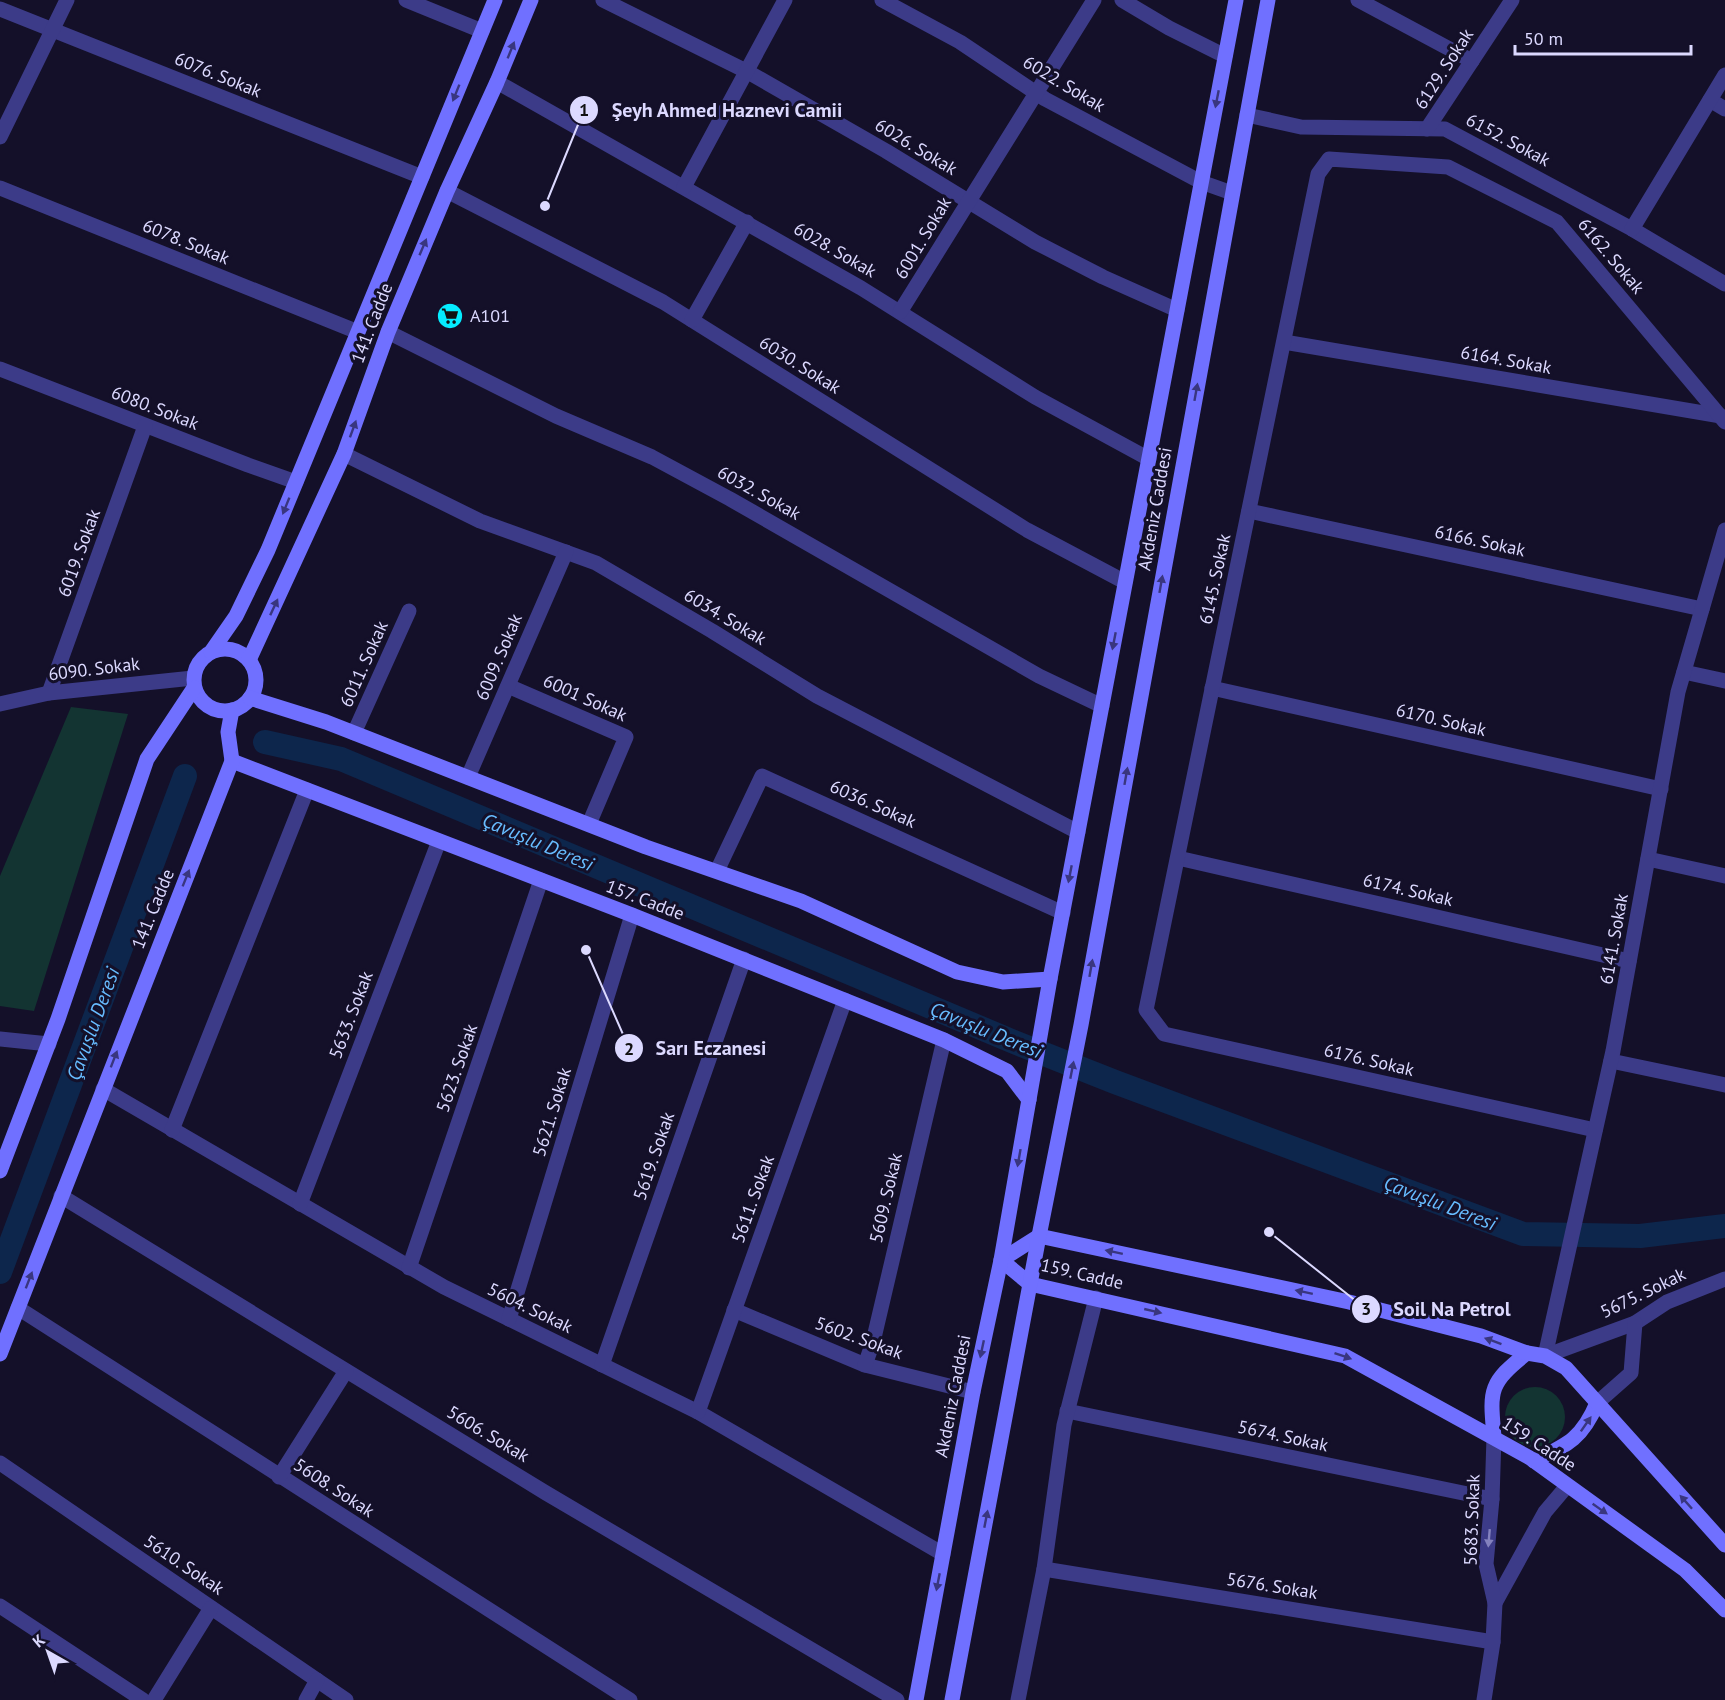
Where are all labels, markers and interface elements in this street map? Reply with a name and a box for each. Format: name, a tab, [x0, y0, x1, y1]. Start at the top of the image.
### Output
scale bar	[1515, 18, 1690, 56]
street label: 6129. Sokak	[1409, 24, 1478, 114]
text: 50 m	[1524, 27, 1563, 50]
one-way arrow	[506, 40, 516, 58]
street label: 6076. Sokak	[171, 47, 265, 103]
street label: 6022. Sokak	[1019, 50, 1110, 117]
one-way arrow	[451, 84, 460, 102]
one-way arrow	[1212, 89, 1221, 108]
callout: Şeyh Ahmed Haznevi Camii	[569, 91, 854, 129]
text: Şeyh Ahmed Haznevi Camii	[612, 97, 842, 123]
text: 1	[579, 98, 589, 121]
street label: 6152. Sokak	[1462, 108, 1555, 171]
street label: 6026. Sokak	[871, 113, 962, 180]
street label: 6001. Sokak	[889, 192, 956, 283]
street label: 6162. Sokak	[1573, 213, 1650, 299]
street label: 6078. Sokak	[139, 214, 233, 270]
street label: 6028. Sokak	[790, 217, 881, 283]
one-way arrow	[419, 238, 429, 256]
street label: 141. Cadde	[346, 279, 397, 366]
supermarket icon: A101	[435, 301, 465, 331]
place label: A101	[470, 304, 510, 327]
street label: 6030. Sokak	[755, 330, 846, 399]
street label: 6164. Sokak	[1459, 340, 1554, 379]
street label: 6080. Sokak	[108, 380, 203, 435]
one-way arrow	[1192, 382, 1201, 401]
one-way arrow	[349, 420, 358, 438]
street label: Akdeniz Caddesi	[1132, 445, 1177, 572]
street label: 6032. Sokak	[713, 460, 805, 525]
one-way arrow	[281, 497, 290, 515]
street label: 6019. Sokak	[52, 505, 105, 600]
street label: 6166. Sokak	[1433, 520, 1528, 561]
street label: 6145. Sokak	[1194, 531, 1235, 626]
one-way arrow	[1157, 574, 1166, 593]
street label: 6034. Sokak	[680, 583, 771, 650]
one-way arrow	[269, 598, 278, 615]
street label: 6009. Sokak	[470, 610, 527, 704]
street label: 6011. Sokak	[334, 617, 393, 710]
one-way arrow	[1109, 632, 1118, 651]
street label: 6090. Sokak	[47, 651, 141, 686]
street label: 6001 Sokak	[540, 669, 631, 726]
street label: 6170. Sokak	[1394, 698, 1489, 741]
one-way arrow	[1122, 766, 1131, 785]
street label: 6036. Sokak	[827, 774, 920, 833]
water label: Çavuşlu Deresi	[478, 807, 598, 877]
one-way arrow	[1065, 865, 1074, 884]
street label: 141. Cadde	[126, 866, 179, 952]
street label: 6174. Sokak	[1361, 868, 1456, 911]
one-way arrow	[182, 869, 191, 887]
street label: 157. Cadde	[603, 874, 688, 925]
street label: 6141. Sokak	[1594, 891, 1633, 986]
one-way arrow	[1087, 958, 1096, 977]
water label: Çavuşlu Deresi	[61, 963, 126, 1084]
street label: 5633. Sokak	[323, 967, 378, 1062]
water label: Çavuşlu Deresi	[926, 996, 1047, 1065]
street label: 5623. Sokak	[431, 1020, 482, 1115]
callout: Sarı Eczanesi	[614, 1029, 779, 1067]
text: Sarı Eczanesi	[656, 1035, 766, 1061]
text: 2	[624, 1037, 634, 1060]
street label: 6176. Sokak	[1322, 1038, 1417, 1081]
one-way arrow	[110, 1050, 120, 1068]
one-way arrow	[1068, 1060, 1077, 1079]
street label: 5621. Sokak	[527, 1064, 576, 1159]
street label: 5619. Sokak	[628, 1108, 679, 1203]
one-way arrow	[1014, 1148, 1023, 1167]
street label: 5609. Sokak	[864, 1150, 907, 1245]
street label: 5611. Sokak	[726, 1151, 779, 1246]
water label: Çavuşlu Deresi	[1380, 1170, 1501, 1237]
one-way arrow	[1104, 1246, 1123, 1256]
street label: 159. Cadde	[1039, 1253, 1126, 1294]
street label: 5675. Sokak	[1596, 1262, 1689, 1323]
one-way arrow	[24, 1271, 34, 1289]
street label: 5604. Sokak	[484, 1277, 577, 1338]
one-way arrow	[1295, 1287, 1314, 1296]
callout: Soil Na Petrol	[1351, 1290, 1522, 1328]
text: Soil Na Petrol	[1393, 1296, 1511, 1322]
text: 3	[1361, 1297, 1371, 1320]
one-way arrow	[1144, 1306, 1162, 1316]
street label: 5602. Sokak	[812, 1311, 907, 1364]
street label: Akdeniz Caddesi	[929, 1332, 976, 1459]
one-way arrow	[1484, 1335, 1502, 1345]
one-way arrow	[977, 1340, 987, 1358]
one-way arrow	[1334, 1352, 1352, 1362]
street label: 5606. Sokak	[443, 1400, 534, 1467]
street label: 159. Cadde	[1498, 1411, 1581, 1476]
street label: 5674. Sokak	[1236, 1415, 1331, 1456]
one-way arrow	[1580, 1416, 1592, 1432]
street label: 5608. Sokak	[289, 1453, 379, 1522]
street label: 5683. Sokak	[1458, 1473, 1485, 1566]
one-way arrow	[1679, 1494, 1693, 1509]
one-way arrow	[1591, 1503, 1607, 1515]
one-way arrow	[982, 1509, 991, 1528]
one-way arrow	[1484, 1528, 1493, 1547]
street label: 5610. Sokak	[140, 1529, 229, 1600]
street label: 5676. Sokak	[1225, 1567, 1320, 1604]
one-way arrow	[933, 1573, 942, 1592]
north arrow	[18, 1622, 78, 1682]
text: K	[28, 1630, 49, 1651]

